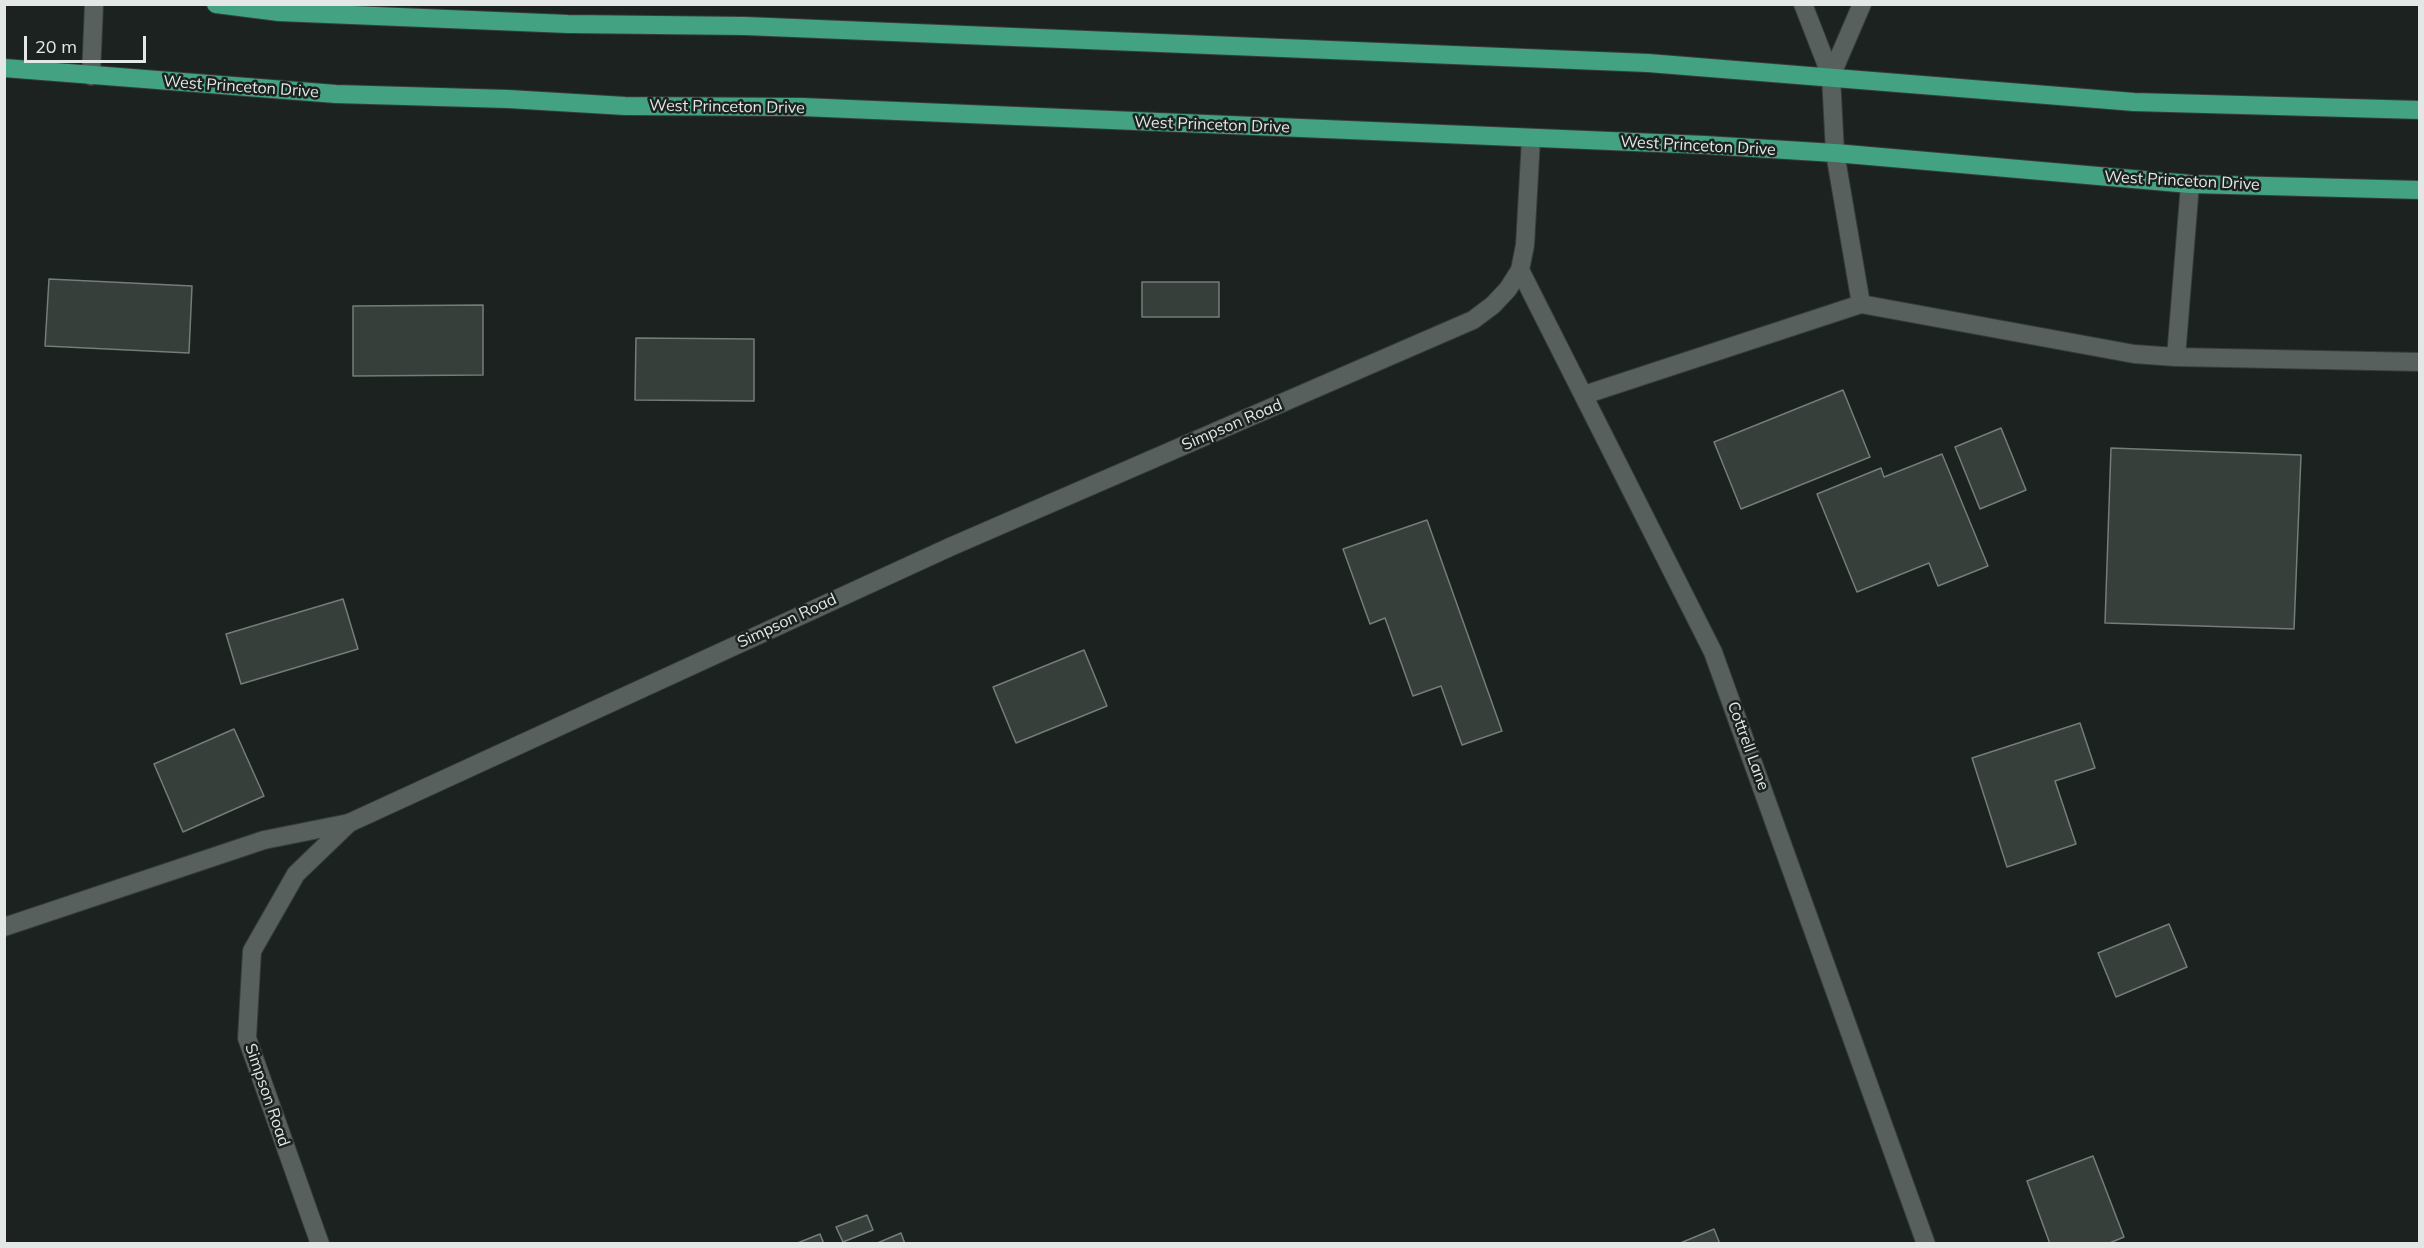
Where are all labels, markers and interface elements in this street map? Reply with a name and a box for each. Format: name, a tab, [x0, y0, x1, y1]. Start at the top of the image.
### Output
scale bar	[27, 24, 148, 62]
text: 20 m	[35, 35, 77, 58]
street label: West Princeton Drive	[163, 72, 319, 102]
street label: West Princeton Drive	[649, 96, 805, 118]
street label: West Princeton Drive	[1134, 113, 1290, 137]
street label: West Princeton Drive	[1620, 132, 1776, 160]
street label: West Princeton Drive	[2104, 167, 2260, 195]
street label: Simpson Road	[1179, 395, 1285, 455]
street label: Simpson Road	[734, 590, 840, 652]
street label: Cottrell Lane	[1723, 699, 1773, 793]
street label: Simpson Road	[240, 1041, 294, 1149]

